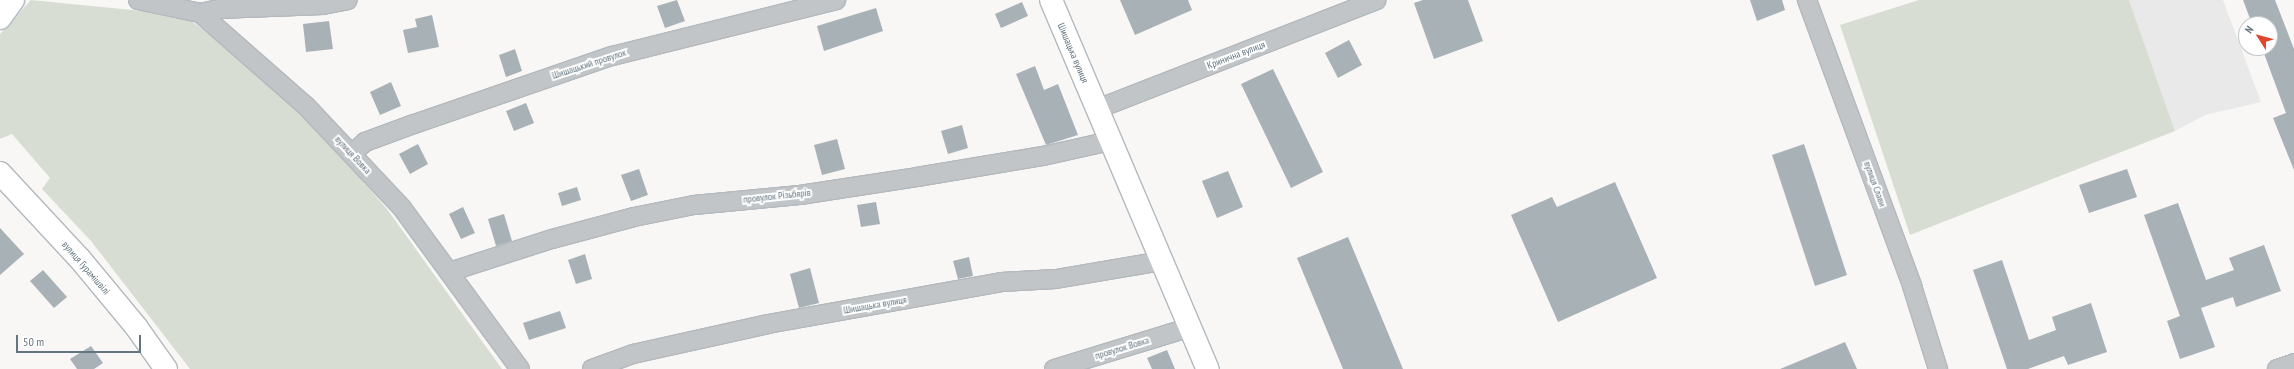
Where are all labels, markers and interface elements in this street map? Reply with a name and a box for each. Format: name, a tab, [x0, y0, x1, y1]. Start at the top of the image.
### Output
north arrow	[2238, 16, 2278, 56]
street label: Шишацька вулиця	[1055, 21, 1091, 85]
text: N	[2242, 23, 2257, 36]
street label: Кринична вулиця	[1205, 38, 1267, 72]
street label: Шишацький провулок	[550, 46, 628, 82]
street label: вулиця Вовка	[332, 134, 374, 176]
street label: вулиця Слави	[1861, 160, 1889, 208]
street label: провулок Різьбярів	[743, 186, 811, 206]
street label: вулиця Гурамішвілі	[59, 239, 113, 297]
street label: Шишацька вулиця	[842, 294, 908, 316]
scale bar	[18, 327, 143, 353]
text: 50 m	[23, 334, 44, 349]
street label: провулок Вовка	[1093, 334, 1151, 362]

